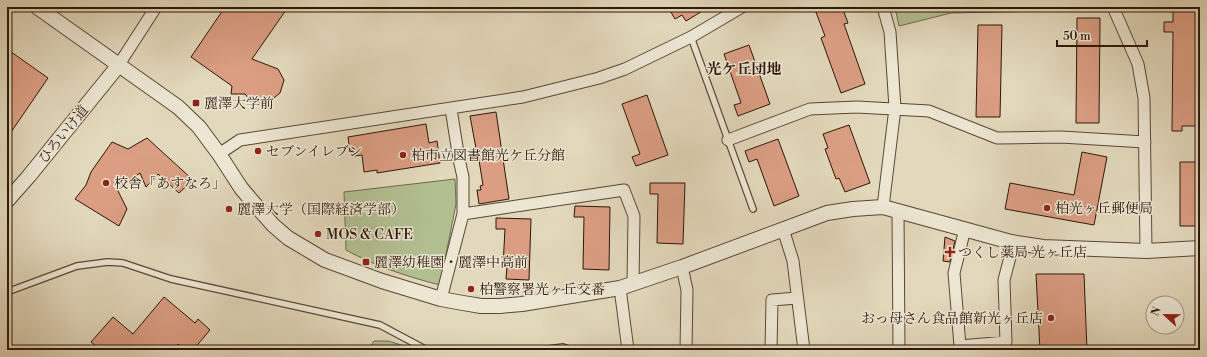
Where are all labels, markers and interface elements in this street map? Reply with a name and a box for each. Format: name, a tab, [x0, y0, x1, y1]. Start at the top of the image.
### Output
scale bar	[1057, 22, 1147, 48]
text: 50 m	[1063, 29, 1091, 44]
district label: 光ケ丘団地	[706, 60, 782, 79]
place label: 麗澤大学前	[204, 95, 274, 113]
marker: 麗澤大学前	[191, 98, 201, 108]
street label: ひろいけ道	[35, 102, 93, 167]
place label: セブンイレブン	[266, 143, 362, 161]
marker: セブンイレブン	[253, 146, 263, 156]
place label: 柏市立図書館光ケ丘分館	[411, 147, 565, 165]
marker: 柏市立図書館光ケ丘分館	[398, 150, 408, 160]
place label: 校舎「あすなろ」	[114, 175, 226, 193]
marker: 校舎「あすなろ」	[101, 178, 111, 188]
place label: 柏光ヶ丘郵便局	[1055, 200, 1153, 218]
place label: 麗澤大学（国際経済学部）	[237, 201, 405, 219]
marker: 柏光ヶ丘郵便局	[1042, 203, 1052, 213]
marker: 麗澤大学（国際経済学部）	[224, 204, 234, 214]
place label: MOS & CAFE	[326, 226, 413, 244]
marker: MOS & CAFE	[313, 229, 323, 239]
place label: つくし薬局 光ヶ丘店	[958, 244, 1087, 262]
marker: つくし薬局 光ヶ丘店	[945, 247, 955, 257]
place label: 麗澤幼稚園・麗澤中高前	[374, 254, 528, 272]
marker: 麗澤幼稚園・麗澤中高前	[361, 257, 371, 267]
place label: 柏警察署光ヶ丘交番	[479, 281, 605, 299]
marker: 柏警察署光ヶ丘交番	[466, 284, 476, 294]
north arrow	[1145, 295, 1185, 335]
text: N	[1149, 305, 1165, 318]
place label: おっ母さん食品館新光ヶ丘店	[861, 310, 1043, 328]
marker: おっ母さん食品館新光ヶ丘店	[1046, 313, 1056, 323]

